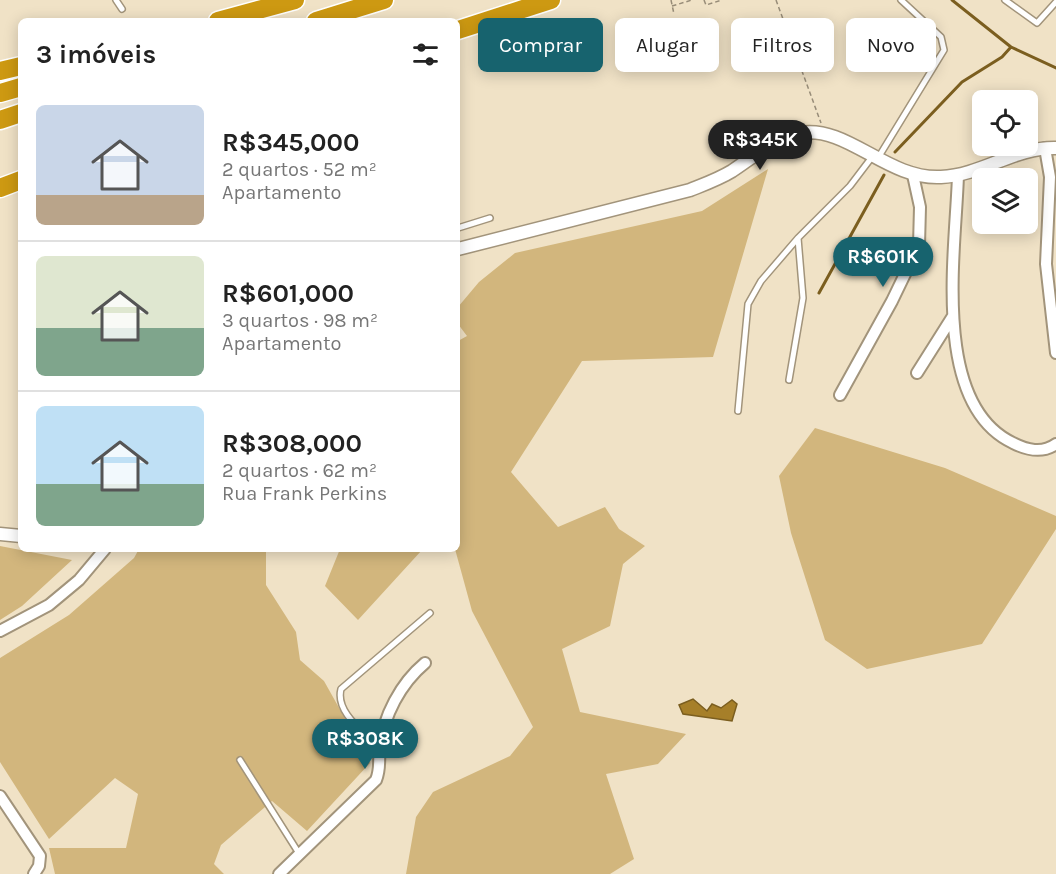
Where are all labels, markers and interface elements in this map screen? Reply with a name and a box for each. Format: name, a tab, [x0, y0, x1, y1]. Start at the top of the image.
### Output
chip: Comprar	[478, 18, 603, 72]
chip: Alugar	[615, 18, 719, 72]
chip: Filtros	[731, 18, 834, 72]
chip: Novo	[846, 18, 936, 72]
icon: filters	[409, 38, 442, 71]
text: 3 imóveis	[36, 39, 156, 70]
map controls	[972, 90, 1038, 234]
button: locate	[972, 90, 1038, 156]
pin: R$345K	[711, 120, 809, 171]
text: R$345,000	[222, 127, 359, 158]
text: R$345K	[722, 128, 798, 151]
icon: home	[84, 129, 156, 201]
text: 2 quartos · 52 m²	[222, 158, 377, 181]
button: layers	[972, 168, 1038, 234]
text: Apartamento	[222, 181, 341, 204]
pin: R$601K	[834, 237, 932, 288]
text: R$601K	[847, 245, 919, 268]
text: R$601,000	[222, 278, 354, 309]
icon: home	[84, 280, 156, 352]
text: 3 quartos · 98 m²	[222, 309, 378, 332]
text: Apartamento	[222, 332, 341, 355]
text: R$308,000	[222, 428, 362, 459]
icon: home	[84, 430, 156, 502]
text: 2 quartos · 62 m²	[222, 459, 377, 482]
text: Rua Frank Perkins	[222, 482, 387, 505]
pin: R$308K	[316, 719, 414, 770]
text: R$308K	[326, 727, 404, 750]

